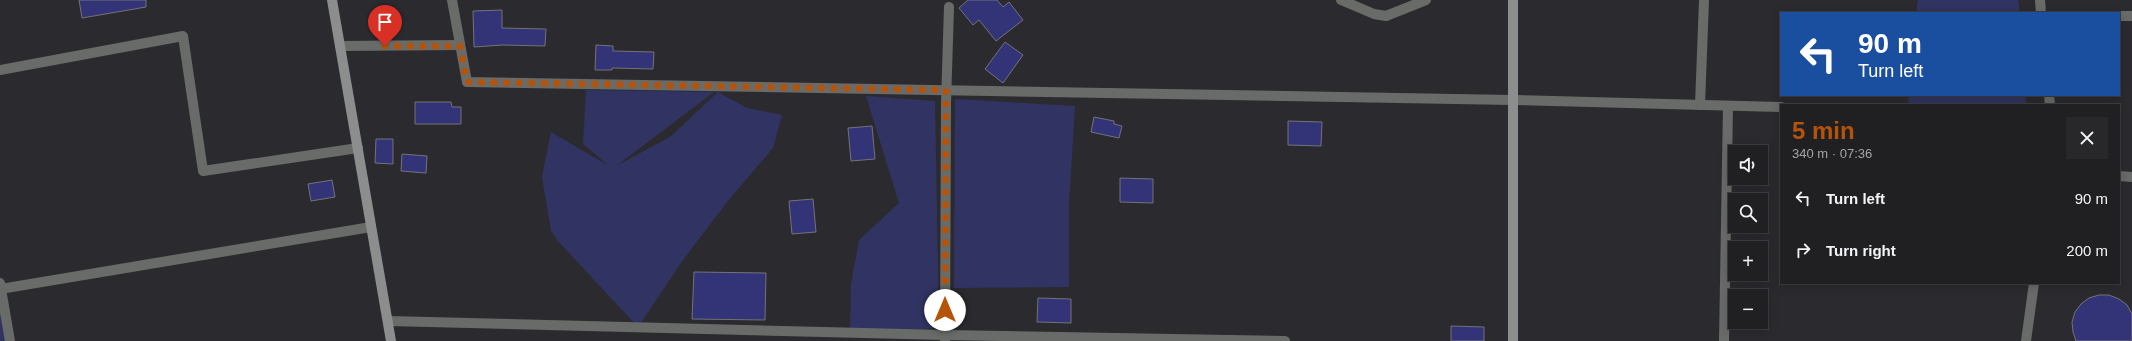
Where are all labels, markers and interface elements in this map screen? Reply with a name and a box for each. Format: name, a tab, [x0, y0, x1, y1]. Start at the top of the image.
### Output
pin	[368, 5, 402, 46]
icon: arrive	[374, 11, 396, 33]
icon: left	[1792, 28, 1844, 80]
text: 90 m	[1858, 28, 1922, 59]
text: Turn left	[1858, 61, 1923, 81]
text: 5 min	[1792, 117, 1855, 144]
button: close	[2066, 117, 2108, 159]
map controls	[1728, 145, 1768, 329]
button: sound	[1728, 145, 1768, 185]
text: 340 m · 07:36	[1792, 146, 1872, 161]
icon: left	[1792, 187, 1814, 209]
text: Turn left	[1826, 190, 1885, 207]
text: 90 m	[2075, 190, 2108, 207]
button: search	[1728, 193, 1768, 233]
icon: right	[1792, 239, 1814, 261]
button: +	[1728, 241, 1768, 281]
text: Turn right	[1826, 242, 1896, 259]
text: 200 m	[2066, 242, 2108, 259]
position arrow	[924, 289, 966, 331]
button: −	[1728, 289, 1768, 329]

